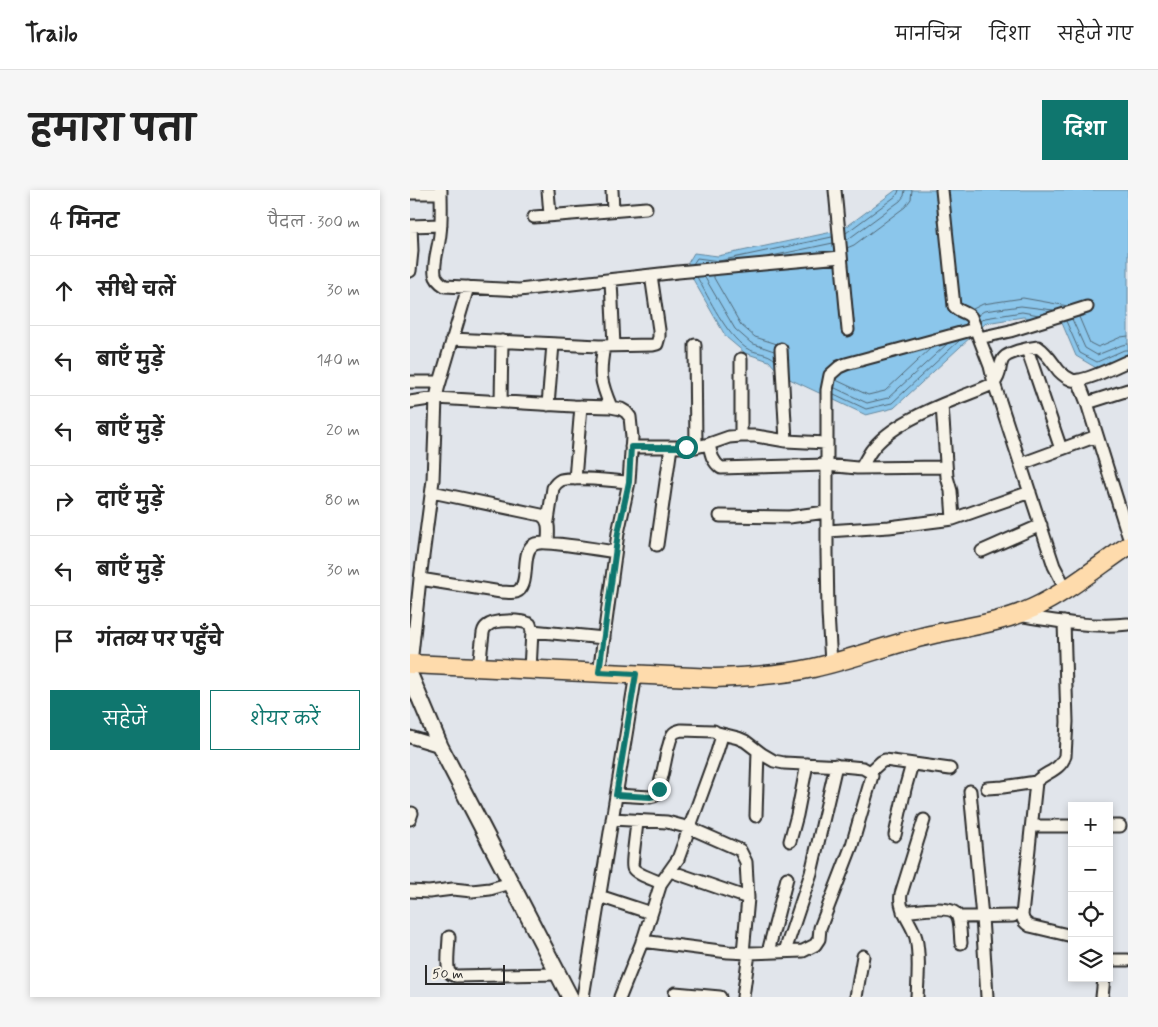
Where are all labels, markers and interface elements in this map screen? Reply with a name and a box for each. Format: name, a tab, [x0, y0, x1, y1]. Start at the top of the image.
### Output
text: Trailo	[25, 19, 78, 50]
text: मानचित्र	[895, 23, 961, 47]
text: दिशा	[989, 23, 1030, 47]
text: सहेजे गए	[1058, 23, 1133, 47]
button: दिशा	[1042, 100, 1128, 160]
text: हमारा पता	[30, 107, 195, 153]
text: 4 मिनट	[50, 208, 119, 236]
text: पैदल · 300 m	[268, 212, 360, 233]
icon: ahead	[50, 277, 78, 305]
text: सीधे चलें	[97, 278, 175, 303]
text: 30 m	[327, 280, 360, 301]
icon: left	[50, 347, 78, 375]
text: बाएँ मुड़ें	[97, 348, 164, 373]
text: 140 m	[316, 350, 360, 371]
icon: left	[50, 417, 78, 445]
text: बाएँ मुड़ें	[97, 418, 164, 443]
text: 20 m	[326, 420, 360, 441]
route start	[675, 436, 698, 459]
icon: right	[50, 487, 78, 515]
text: दाएँ मुड़ें	[97, 488, 163, 513]
text: 80 m	[325, 490, 360, 511]
icon: left	[50, 557, 78, 585]
text: बाएँ मुड़ें	[97, 558, 164, 583]
text: 30 m	[327, 560, 360, 581]
icon: arrive	[50, 627, 78, 655]
text: गंतव्य पर पहुँचे	[97, 628, 223, 653]
button: सहेजें	[50, 690, 200, 750]
button: शेयर करें	[210, 690, 360, 750]
route end	[648, 778, 671, 801]
map controls	[1068, 802, 1113, 982]
button: +	[1068, 802, 1113, 847]
button: −	[1068, 847, 1113, 892]
button: locate	[1068, 892, 1113, 937]
button: layers	[1068, 937, 1113, 982]
scale bar	[425, 962, 505, 985]
text: 50 m	[432, 965, 463, 983]

